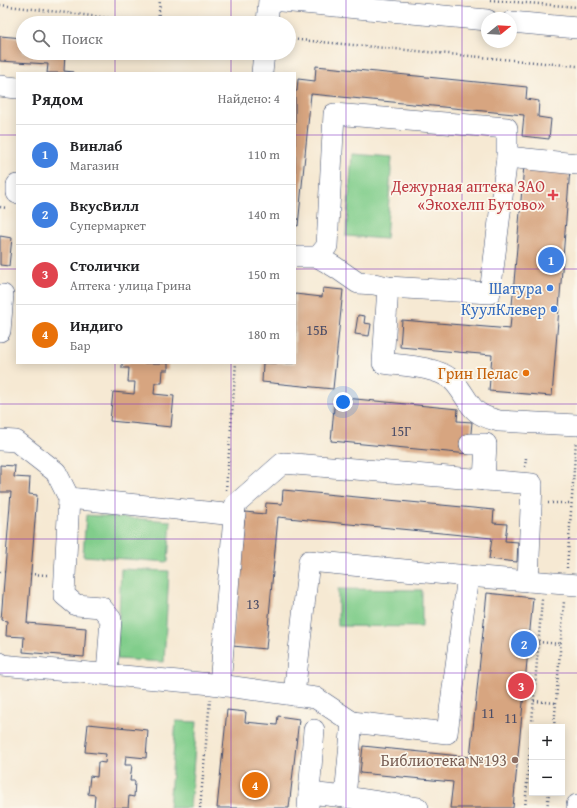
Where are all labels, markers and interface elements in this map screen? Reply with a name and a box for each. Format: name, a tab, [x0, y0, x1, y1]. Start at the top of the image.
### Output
north arrow	[481, 12, 517, 48]
search box	[16, 16, 296, 60]
icon: search	[30, 27, 52, 49]
text: Поиск	[62, 28, 103, 49]
text: Рядом	[32, 86, 83, 111]
text: Найдено: 4	[218, 89, 280, 108]
text: Винлаб	[70, 135, 123, 156]
text: 1	[42, 145, 48, 164]
text: 110 m	[248, 145, 280, 164]
text: Магазин	[70, 156, 119, 175]
place label: Дежурная аптека ЗАО «Экохелп Бутово»	[390, 174, 545, 216]
marker: Дежурная аптека ЗАО «Экохелп Бутово»	[548, 190, 558, 200]
text: ВкусВилл	[70, 195, 139, 216]
text: 2	[42, 205, 48, 224]
text: 140 m	[248, 205, 280, 224]
text: Супермаркет	[70, 216, 146, 235]
pin: 1	[538, 245, 564, 275]
text: Столички	[70, 255, 140, 276]
text: 3	[42, 265, 48, 284]
text: 150 m	[248, 265, 280, 284]
text: Аптека · улица Грина	[70, 276, 191, 295]
place label: Шатура	[489, 276, 542, 300]
marker: Шатура	[545, 283, 555, 293]
place label: КуулКлевер	[461, 297, 546, 321]
marker: КуулКлевер	[549, 304, 559, 314]
text: Индиго	[70, 315, 123, 336]
house number: 15Б	[306, 320, 328, 340]
text: 4	[42, 325, 48, 344]
text: 180 m	[248, 325, 280, 344]
text: Бар	[70, 336, 91, 355]
place label: Грин Пелас	[438, 361, 518, 385]
marker: Грин Пелас	[521, 368, 531, 378]
your location	[333, 392, 353, 412]
house number: 15Г	[391, 421, 411, 441]
house number: 13	[246, 594, 260, 614]
pin: 2	[511, 629, 537, 659]
pin: 3	[508, 671, 534, 701]
house number: 11	[481, 703, 495, 723]
house number: 11	[504, 708, 518, 728]
map controls	[529, 724, 565, 796]
button: +	[529, 724, 565, 760]
place label: Библиотека №193	[381, 748, 507, 772]
marker: Библиотека №193	[510, 755, 520, 765]
button: −	[529, 760, 565, 796]
pin: 4	[242, 770, 268, 800]

